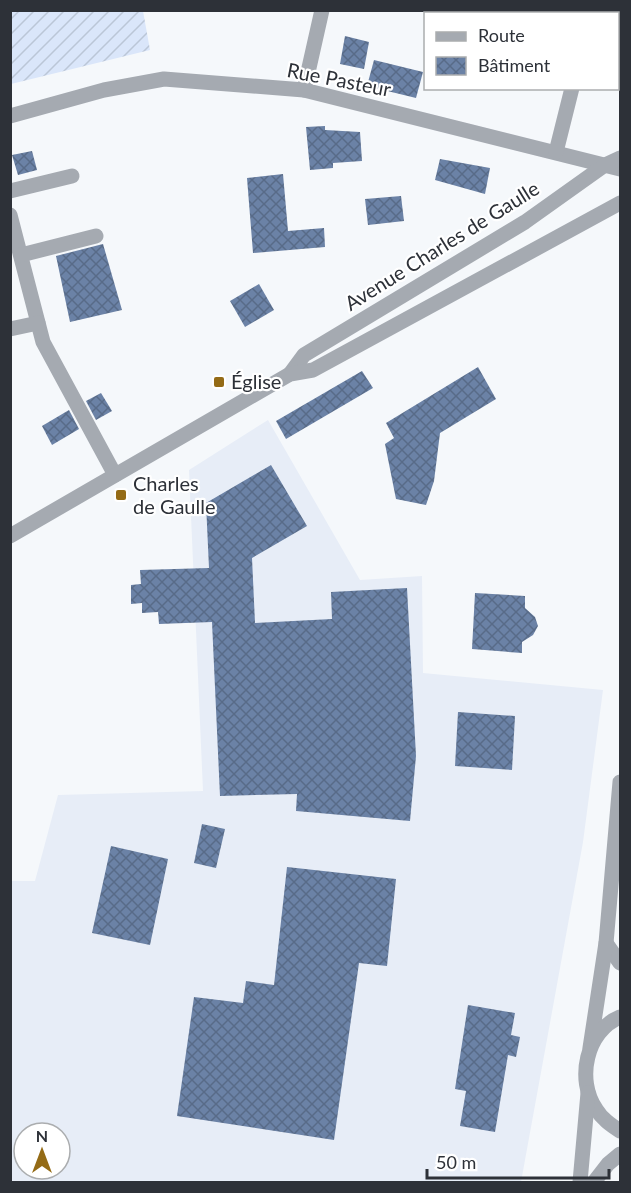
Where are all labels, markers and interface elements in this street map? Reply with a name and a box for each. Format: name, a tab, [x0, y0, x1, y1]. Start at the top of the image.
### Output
legend	[424, 12, 619, 90]
text: Route	[478, 24, 525, 46]
text: Bâtiment	[478, 54, 551, 76]
street label: Rue Pasteur	[285, 57, 394, 101]
street label: Avenue Charles de Gaulle	[340, 175, 543, 315]
place label: Église	[231, 369, 281, 393]
marker: Église	[212, 375, 226, 389]
place label: Charles de Gaulle	[133, 471, 216, 518]
marker: Charles de Gaulle	[114, 488, 128, 502]
north arrow	[12, 1121, 72, 1181]
text: N	[36, 1126, 48, 1145]
scale bar	[427, 1142, 608, 1180]
text: 50 m	[436, 1151, 476, 1173]

